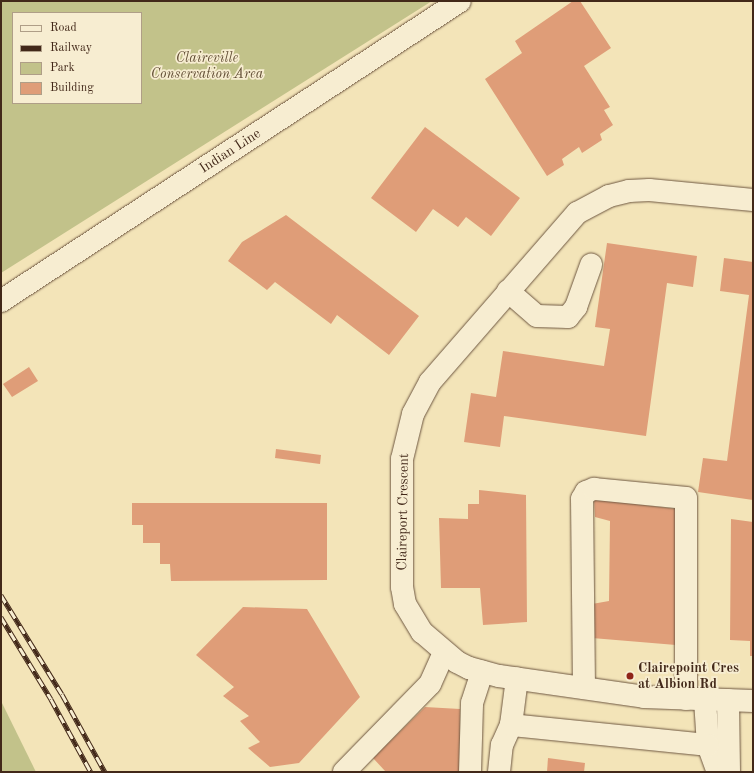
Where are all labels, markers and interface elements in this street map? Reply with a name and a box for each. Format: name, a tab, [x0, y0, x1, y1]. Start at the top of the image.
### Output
legend	[12, 12, 142, 104]
text: Road	[50, 22, 77, 34]
text: Railway	[50, 42, 92, 54]
park label: Claireville Conservation Area	[151, 50, 263, 82]
text: Park	[50, 62, 75, 74]
text: Building	[50, 82, 94, 94]
street label: Indian Line	[196, 125, 264, 177]
street label: Claireport Crescent	[394, 453, 412, 571]
place label: Clairepoint Cres at Albion Rd	[638, 660, 739, 692]
marker: Clairepoint Cres at Albion Rd	[625, 671, 635, 681]

